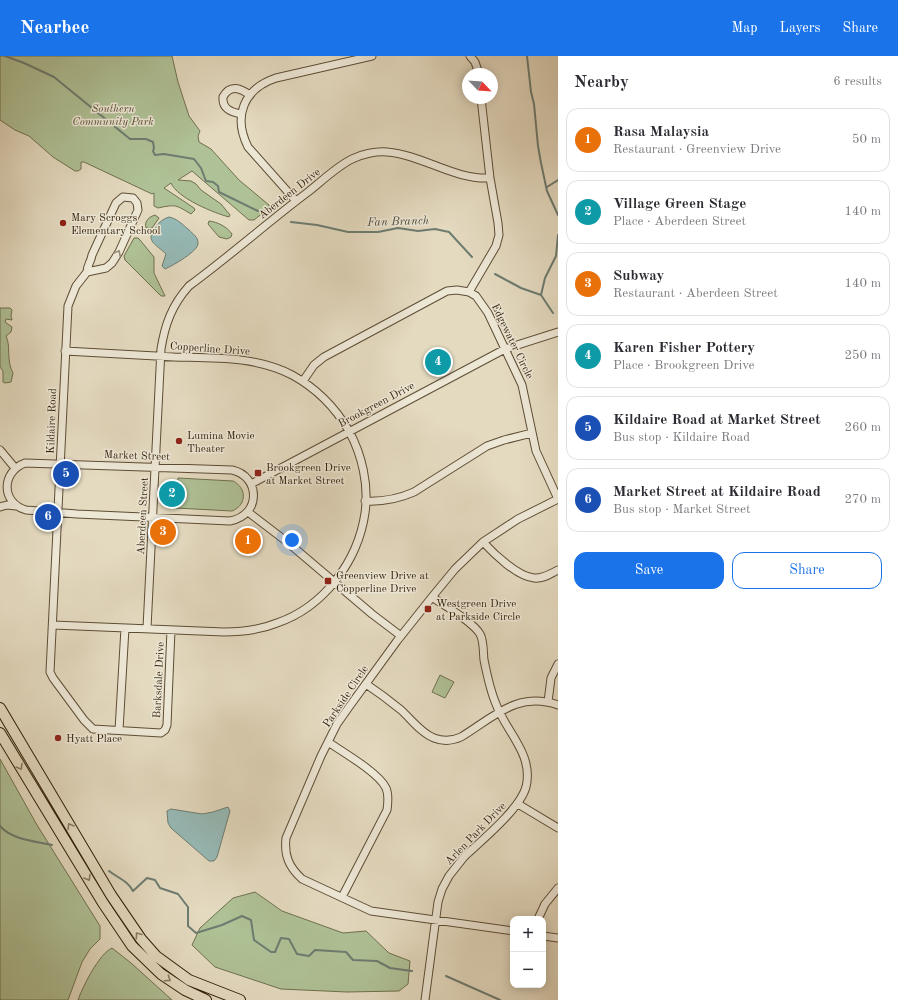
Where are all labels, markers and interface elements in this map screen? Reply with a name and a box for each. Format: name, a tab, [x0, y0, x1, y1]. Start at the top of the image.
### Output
text: Nearbee	[20, 19, 89, 38]
text: Map	[732, 21, 758, 35]
text: Layers	[780, 21, 821, 35]
text: Share	[843, 21, 878, 35]
north arrow	[462, 68, 498, 104]
text: Nearby	[574, 74, 629, 91]
text: 6 results	[833, 75, 882, 88]
park label: Southern Community Park	[72, 104, 154, 128]
text: Rasa Malaysia	[613, 125, 709, 140]
text: 1	[584, 133, 592, 146]
text: 50 m	[852, 133, 881, 146]
text: Restaurant · Greenview Drive	[613, 143, 781, 156]
street label: Aberdeen Drive	[257, 167, 323, 222]
text: Village Green Stage	[613, 197, 746, 212]
text: 2	[584, 205, 592, 218]
text: 140 m	[844, 205, 881, 218]
place label: Mary Scroggs Elementary School	[71, 213, 161, 237]
water label: Fan Branch	[366, 215, 429, 229]
text: Place · Aberdeen Street	[613, 215, 746, 228]
marker: Mary Scroggs Elementary School	[58, 218, 68, 228]
one-way arrow	[114, 250, 121, 257]
text: Subway	[613, 269, 664, 284]
text: 3	[584, 277, 592, 290]
text: 140 m	[844, 277, 881, 290]
text: Restaurant · Aberdeen Street	[613, 287, 778, 300]
street label: Edgewater Circle	[489, 302, 535, 381]
street label: Copperline Drive	[169, 341, 250, 358]
text: Karen Fisher Pottery	[613, 341, 755, 356]
pin: 4	[425, 347, 451, 377]
text: 4	[584, 349, 592, 362]
text: 250 m	[844, 349, 881, 362]
text: Place · Brookgreen Drive	[613, 359, 755, 372]
street label: Brookgreen Drive	[337, 381, 417, 430]
street label: Kildaire Road	[46, 388, 59, 454]
text: Kildaire Road at Market Street	[613, 413, 821, 428]
text: 5	[584, 421, 592, 434]
text: 260 m	[844, 421, 881, 434]
place label: Lumina Movie Theater	[187, 431, 254, 455]
text: Bus stop · Kildaire Road	[613, 431, 750, 444]
marker: Lumina Movie Theater	[174, 436, 184, 446]
street label: Market Street	[104, 450, 170, 463]
pin: 5	[53, 459, 79, 489]
place label: Brookgreen Drive at Market Street	[266, 463, 351, 487]
marker: Brookgreen Drive at Market Street	[253, 468, 263, 478]
street label: Aberdeen Street	[136, 477, 151, 555]
pin: 2	[159, 479, 185, 509]
text: Market Street at Kildaire Road	[613, 485, 821, 500]
text: 6	[584, 493, 592, 506]
text: 270 m	[844, 493, 881, 506]
pin: 6	[35, 502, 61, 532]
text: Bus stop · Market Street	[613, 503, 751, 516]
pin: 3	[150, 517, 176, 547]
pin: 1	[235, 526, 261, 556]
your location	[282, 530, 302, 550]
button: Save	[574, 552, 724, 589]
button: Share	[732, 552, 882, 589]
place label: Greenview Drive at Copperline Drive	[336, 571, 429, 595]
marker: Greenview Drive at Copperline Drive	[323, 576, 333, 586]
place label: Westgreen Drive at Parkside Circle	[436, 599, 520, 623]
marker: Westgreen Drive at Parkside Circle	[423, 604, 433, 614]
street label: Barksdale Drive	[152, 641, 167, 719]
street label: Parkside Circle	[322, 664, 371, 730]
marker: Hyatt Place	[53, 733, 63, 743]
place label: Hyatt Place	[66, 734, 122, 745]
one-way arrow	[16, 763, 23, 770]
street label: Arlen Park Drive	[444, 801, 509, 867]
one-way arrow	[67, 823, 74, 830]
one-way arrow	[83, 874, 90, 881]
map controls	[510, 916, 546, 988]
button: +	[510, 916, 546, 952]
one-way arrow	[136, 932, 143, 939]
button: −	[510, 952, 546, 988]
one-way arrow	[164, 974, 171, 982]

